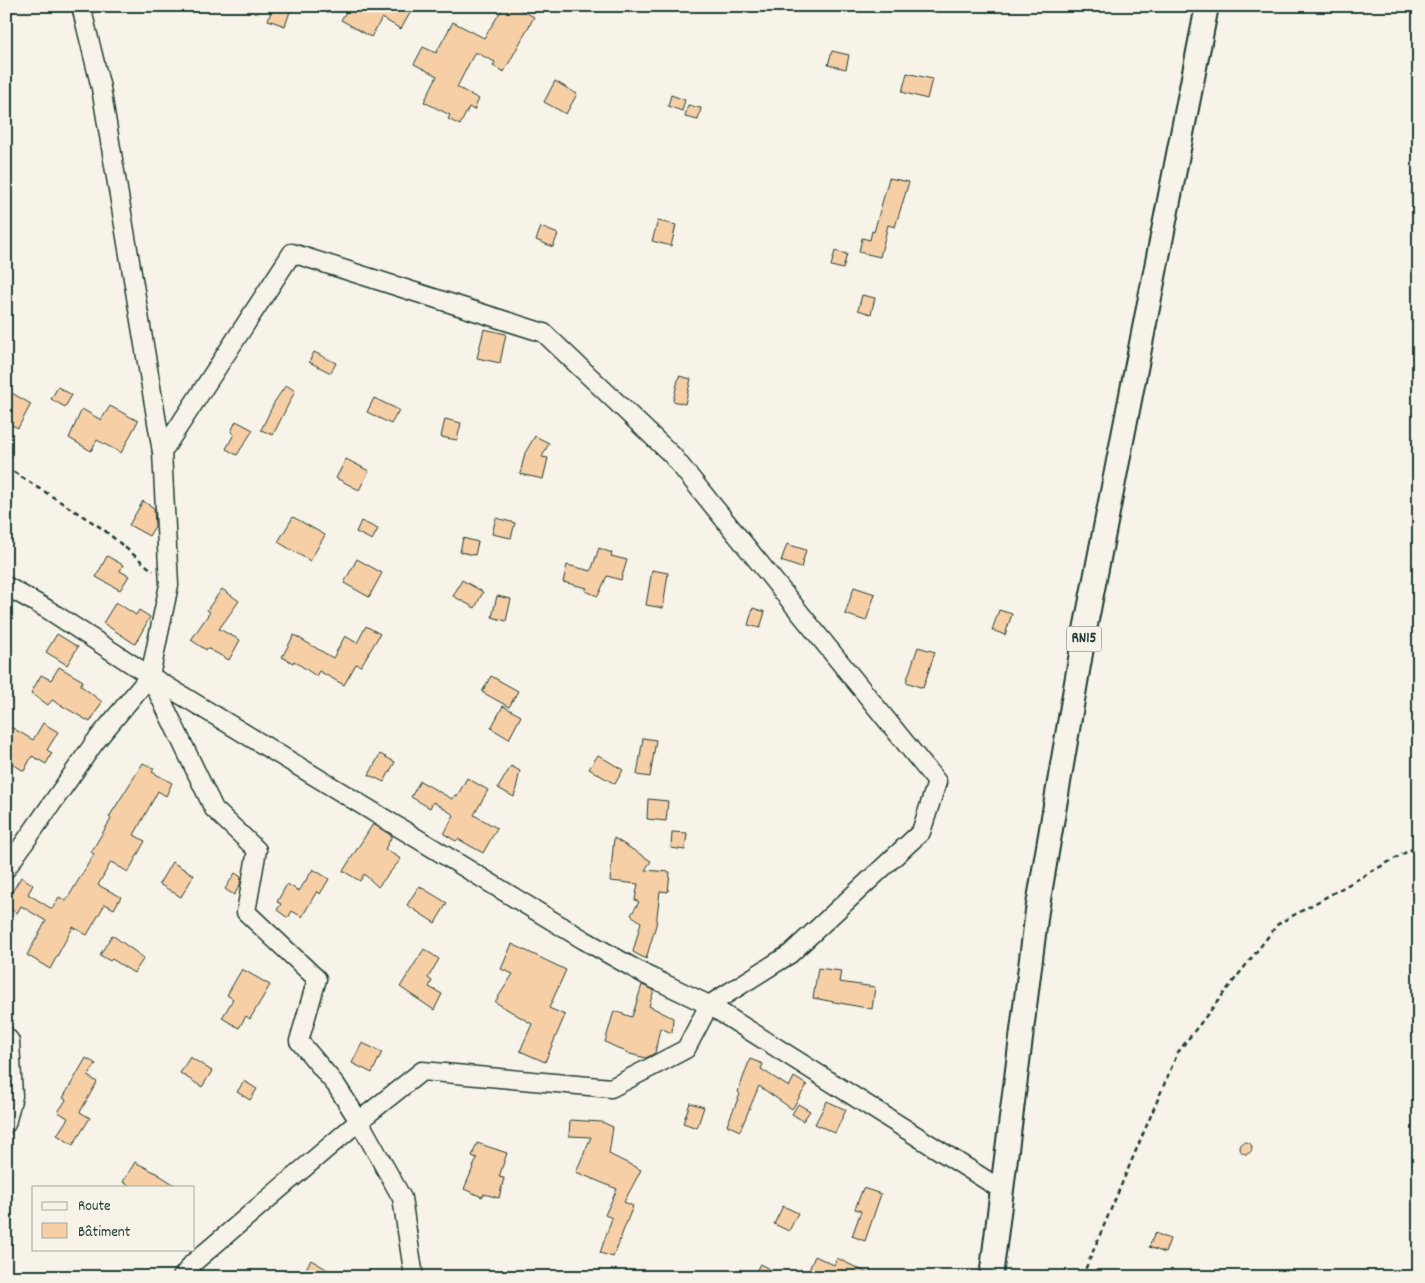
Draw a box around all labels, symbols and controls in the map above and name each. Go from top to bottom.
road number: RN15 [1066,626,1102,652]
legend [32,1186,195,1250]
text: Route [78,1196,111,1218]
text: Bâtiment [78,1222,131,1244]

